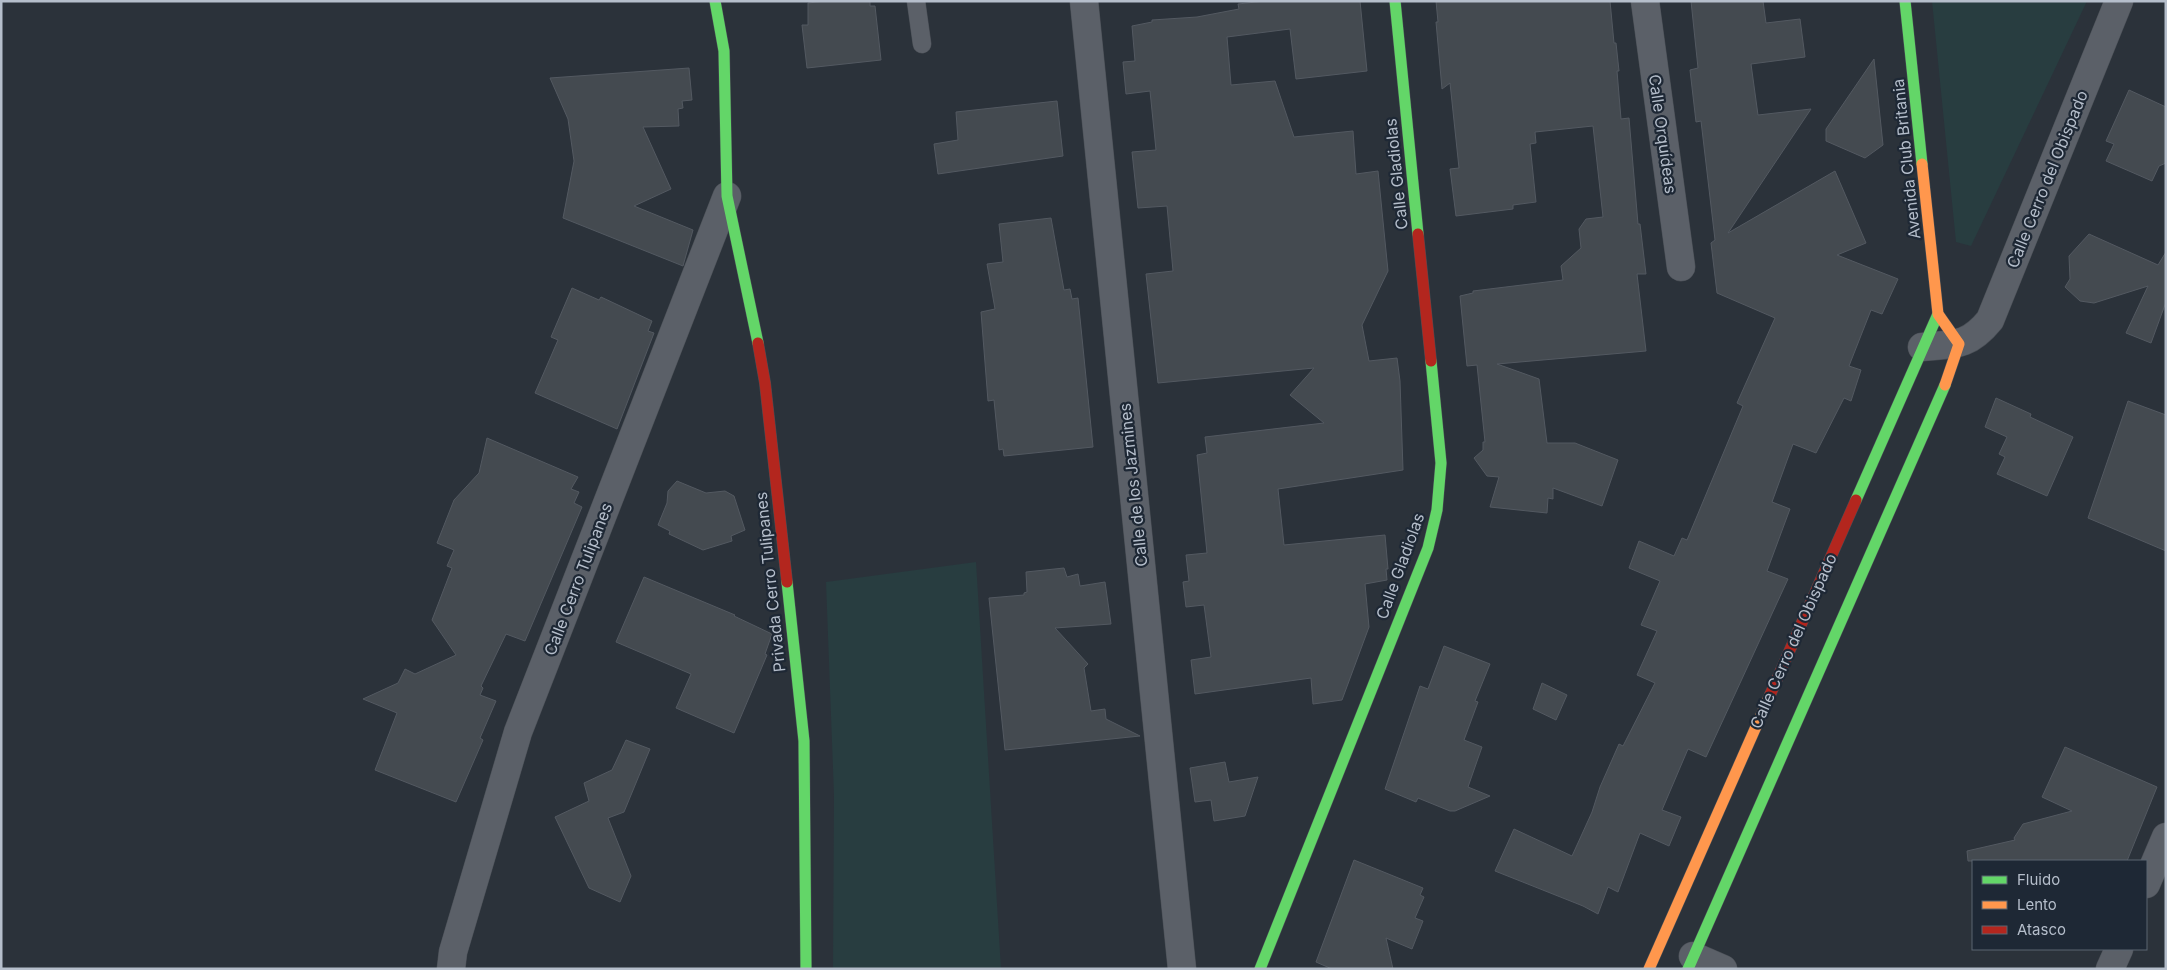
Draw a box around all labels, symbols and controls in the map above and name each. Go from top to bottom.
street label: Calle Orquídeas [1645,73,1681,195]
street label: Avenida Club Britania [1888,78,1924,240]
street label: Calle Cerro del Obispado [2002,87,2092,271]
street label: Calle Gladiolas [1380,117,1412,231]
street label: Calle de los Jazmines [1114,402,1152,568]
street label: Privada Cerro Tulipanes [751,491,789,673]
street label: Calle Cerro Tulipanes [540,500,616,658]
street label: Calle Gladiolas [1372,510,1428,622]
street label: Calle Cerro del Obispado [1745,550,1841,732]
legend [1972,860,2147,950]
text: Fluido [2017,870,2060,889]
text: Lento [2017,895,2057,914]
text: Atasco [2017,920,2066,939]

